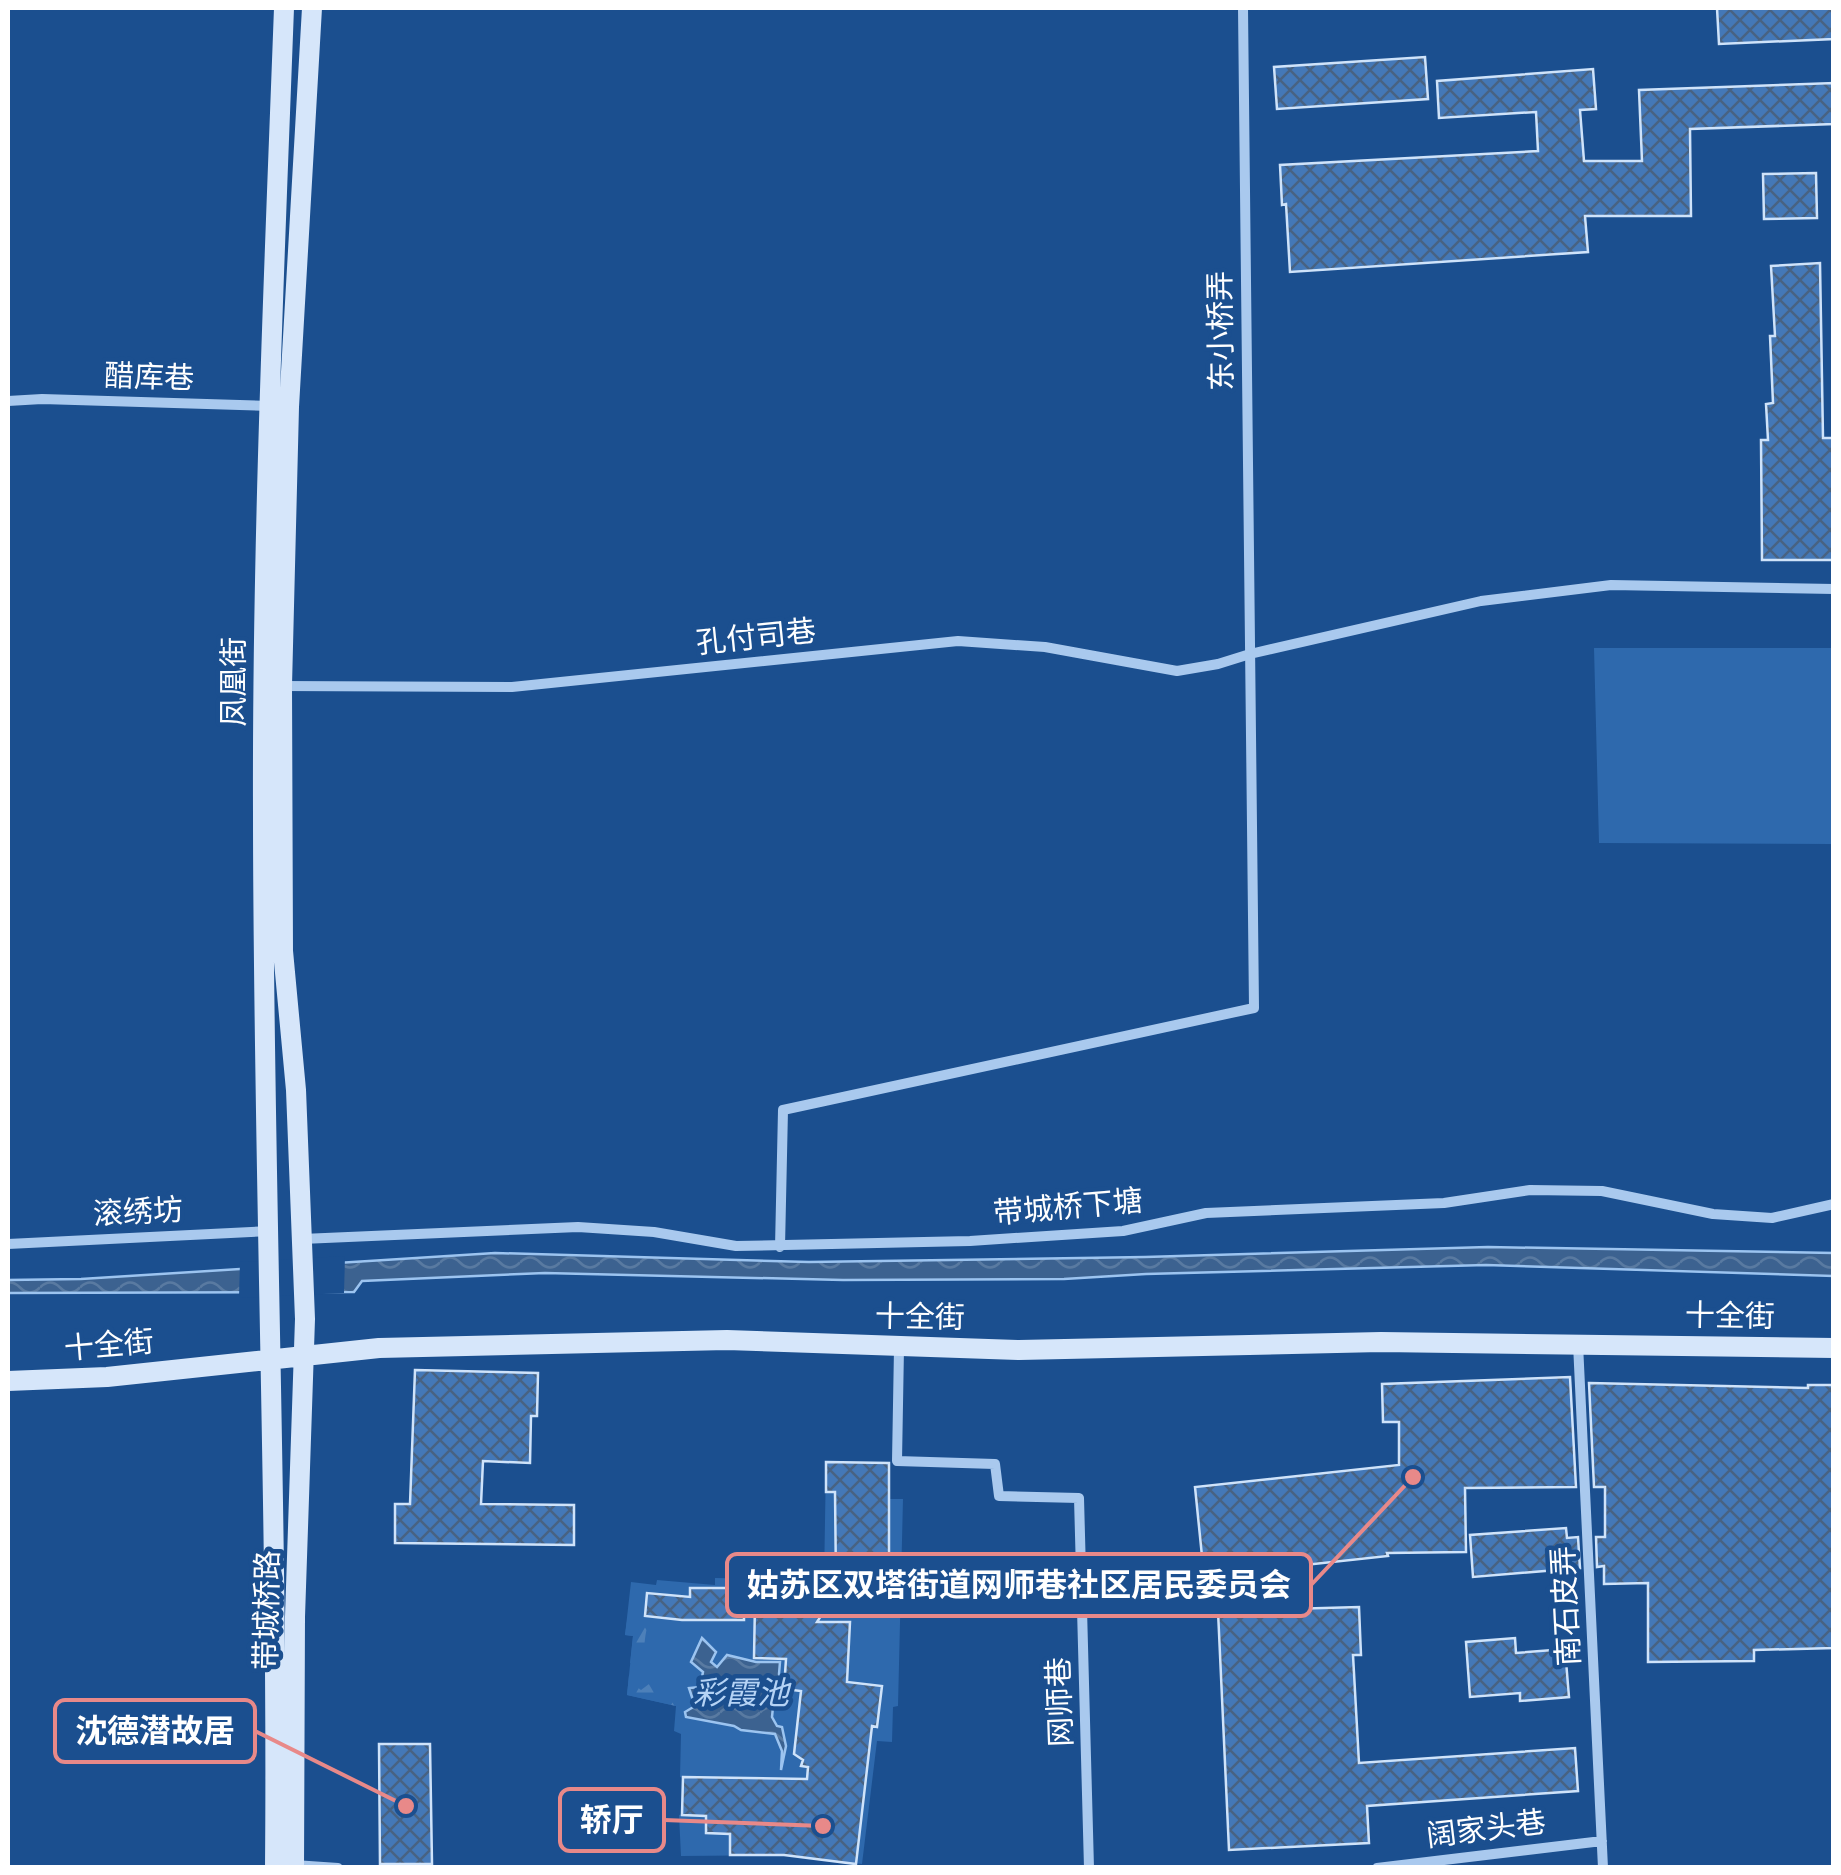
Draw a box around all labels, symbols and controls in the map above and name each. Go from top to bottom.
street label: 东小桥弄 [1201,271,1240,391]
street label: 醋库巷 [103,356,195,397]
street label: 孔付司巷 [694,612,818,661]
street label: 凤凰街 [215,637,252,727]
street label: 带城桥下塘 [992,1182,1144,1231]
street label: 滚绣坊 [92,1191,184,1232]
street label: 十全街 [1685,1296,1775,1335]
street label: 十全街 [875,1297,965,1336]
street label: 十全街 [63,1322,155,1367]
street label: 南石皮弄 [1544,1545,1587,1667]
street label: 带城桥路 [247,1550,286,1670]
callout: 姑苏区双塔街道网师巷社区居民委员会 [727,1554,1311,1616]
text: 姑苏区双塔街道网师巷社区居民委员会 [747,1565,1291,1604]
street label: 网师巷 [1039,1656,1080,1748]
water label: 彩霞池 [693,1673,792,1712]
callout: 沈德潜故居 [55,1700,255,1762]
text: 沈德潜故居 [75,1711,235,1750]
callout: 轿厅 [560,1789,664,1851]
text: 轿厅 [580,1800,644,1839]
street label: 阔家头巷 [1424,1803,1548,1854]

